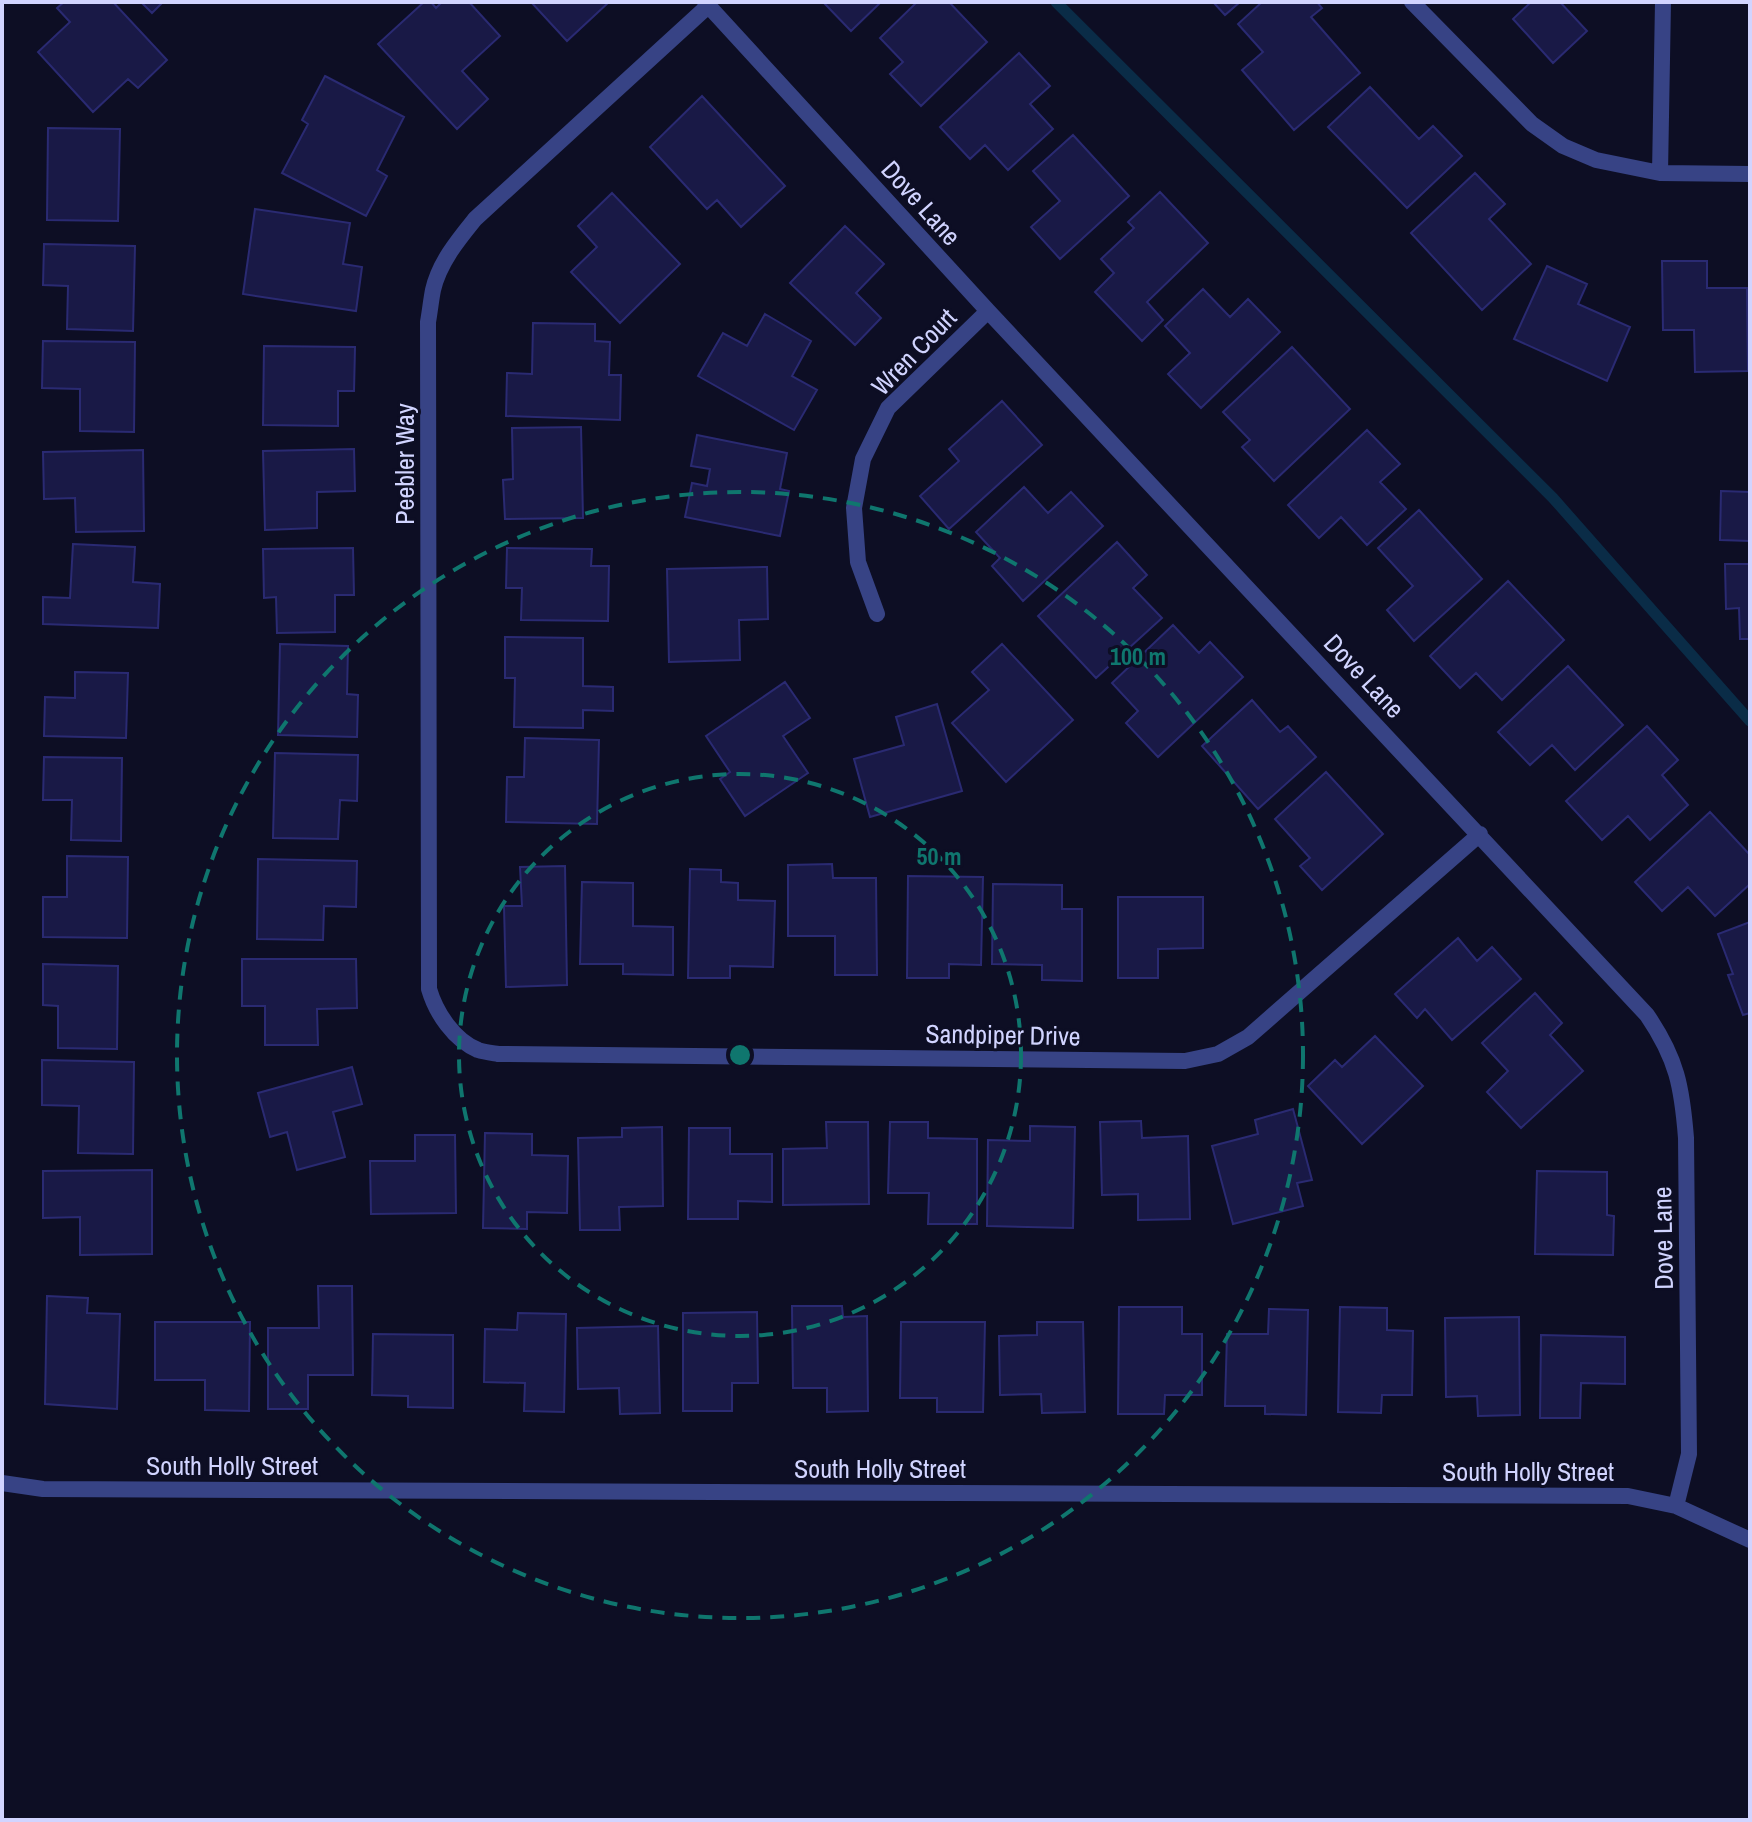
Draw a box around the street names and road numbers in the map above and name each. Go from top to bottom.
street label: Dove Lane [874,153,969,253]
street label: Wren Court [863,300,964,403]
street label: Peebler Way [387,403,422,525]
street label: Dove Lane [1316,626,1412,725]
street label: Sandpiper Drive [925,1016,1081,1053]
street label: Dove Lane [1644,1186,1681,1290]
street label: South Holly Street [146,1448,318,1483]
street label: South Holly Street [794,1451,966,1486]
street label: South Holly Street [1442,1454,1614,1489]

